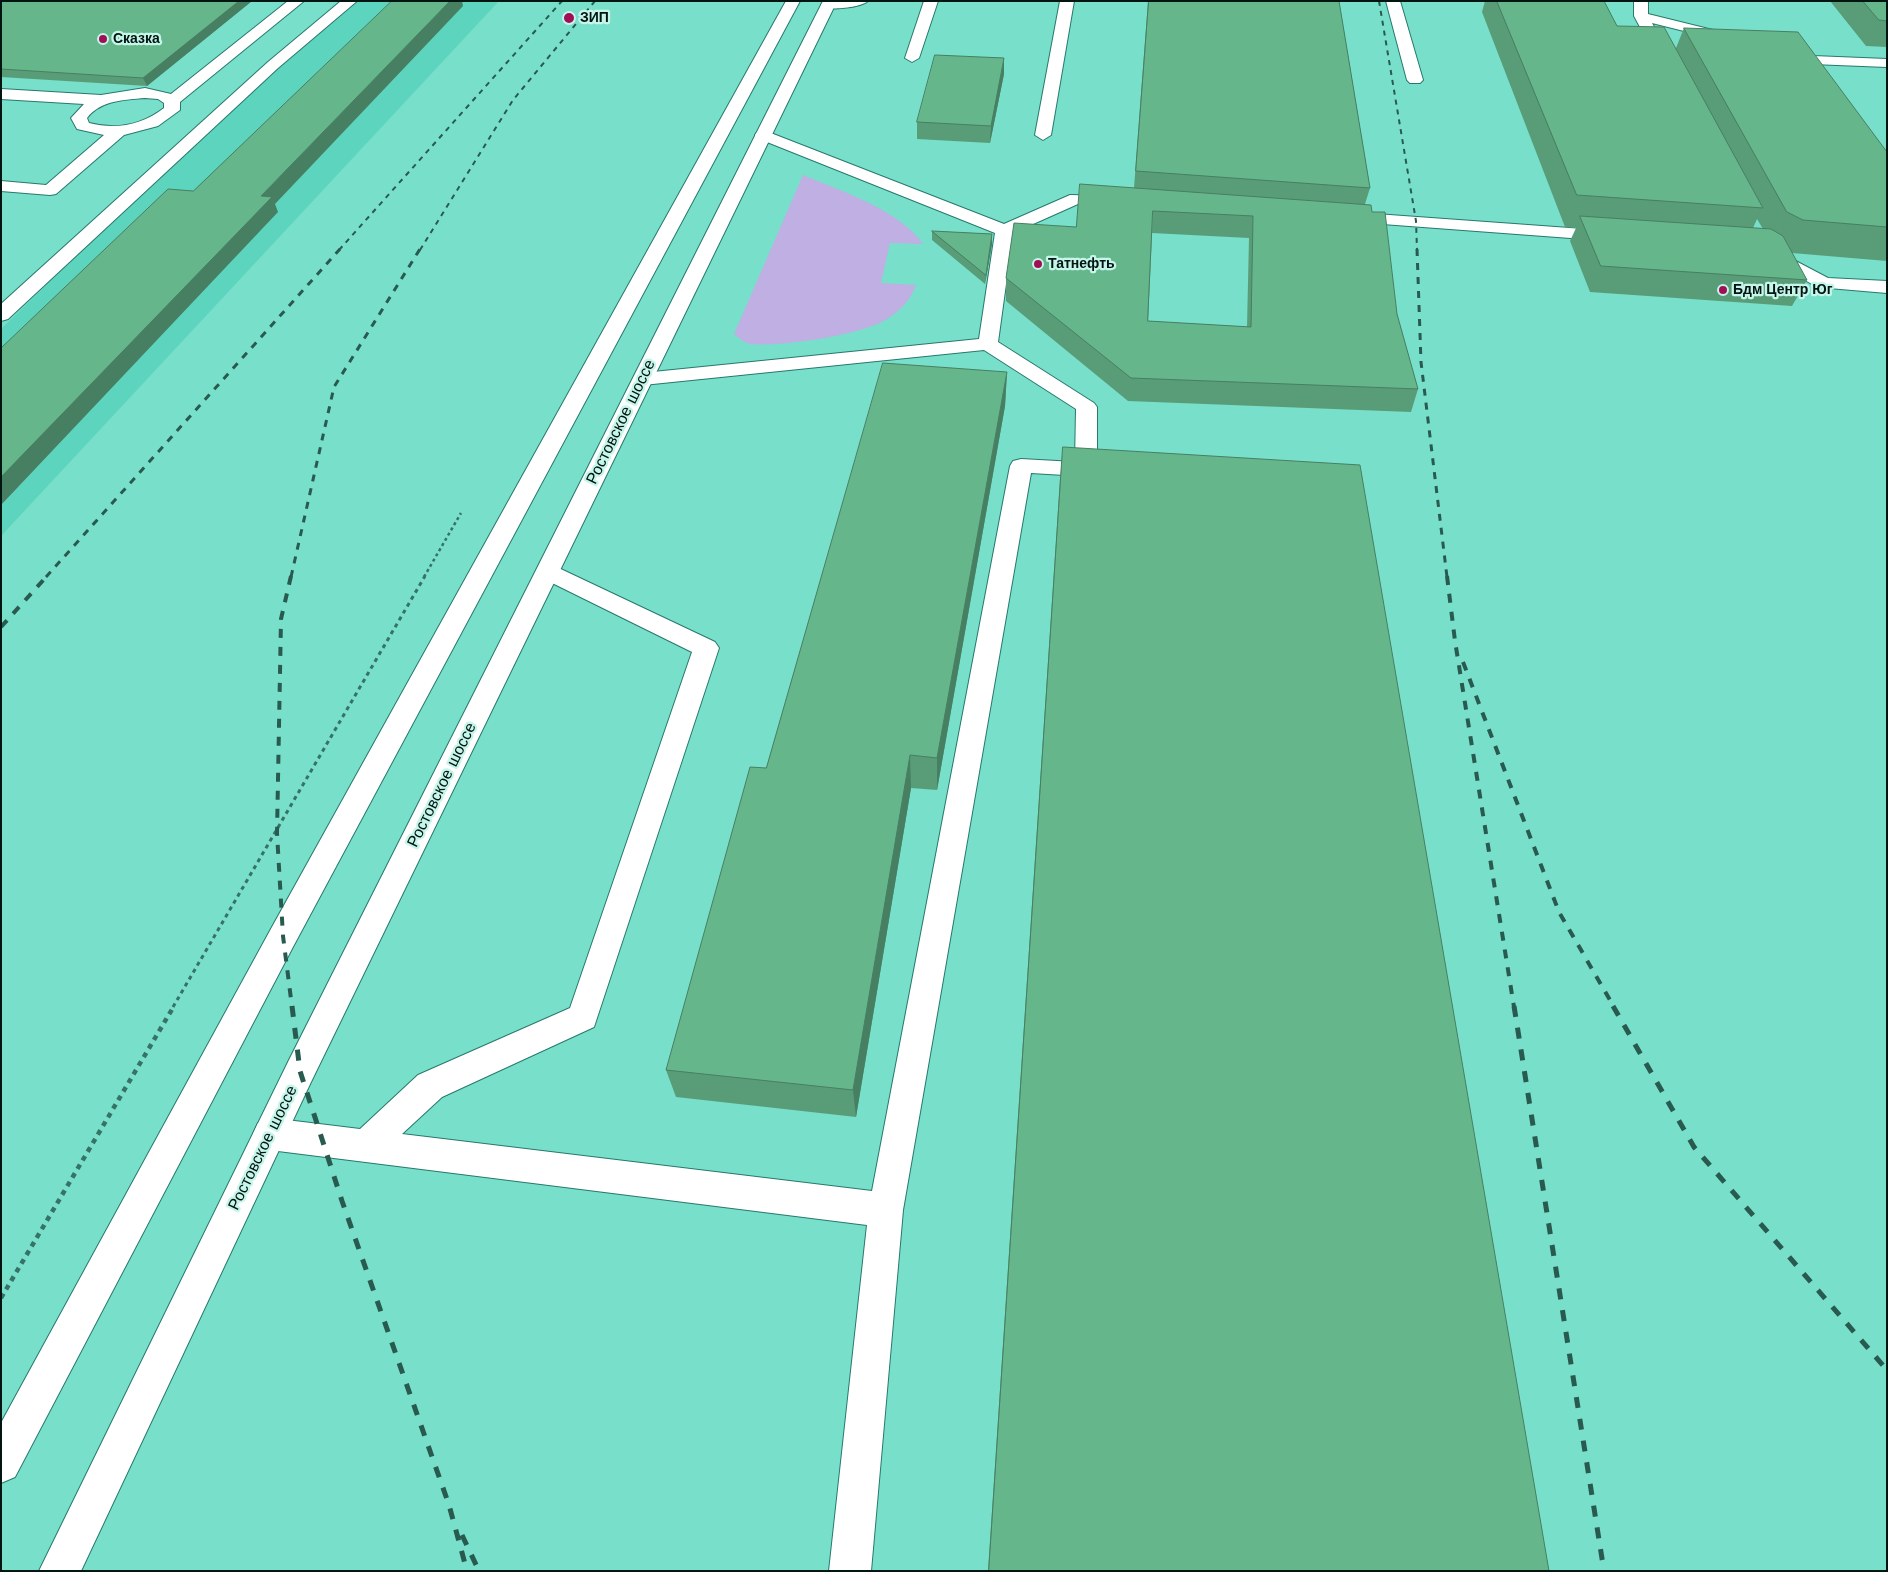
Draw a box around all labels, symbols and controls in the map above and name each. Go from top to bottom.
place label: ЗИП [580,10,609,26]
marker: ЗИП [562,11,576,25]
place label: Сказка [113,31,160,47]
marker: Сказка [97,33,109,45]
place label: Татнефть [1048,256,1115,272]
marker: Татнефть [1032,258,1044,270]
place label: Бдм Центр Юг [1733,282,1833,298]
marker: Бдм Центр Юг [1717,284,1729,296]
street label: Ростовское шоссе [582,357,660,487]
street label: Ростовское шоссе [403,720,481,850]
street label: Ростовское шоссе [224,1083,302,1213]

